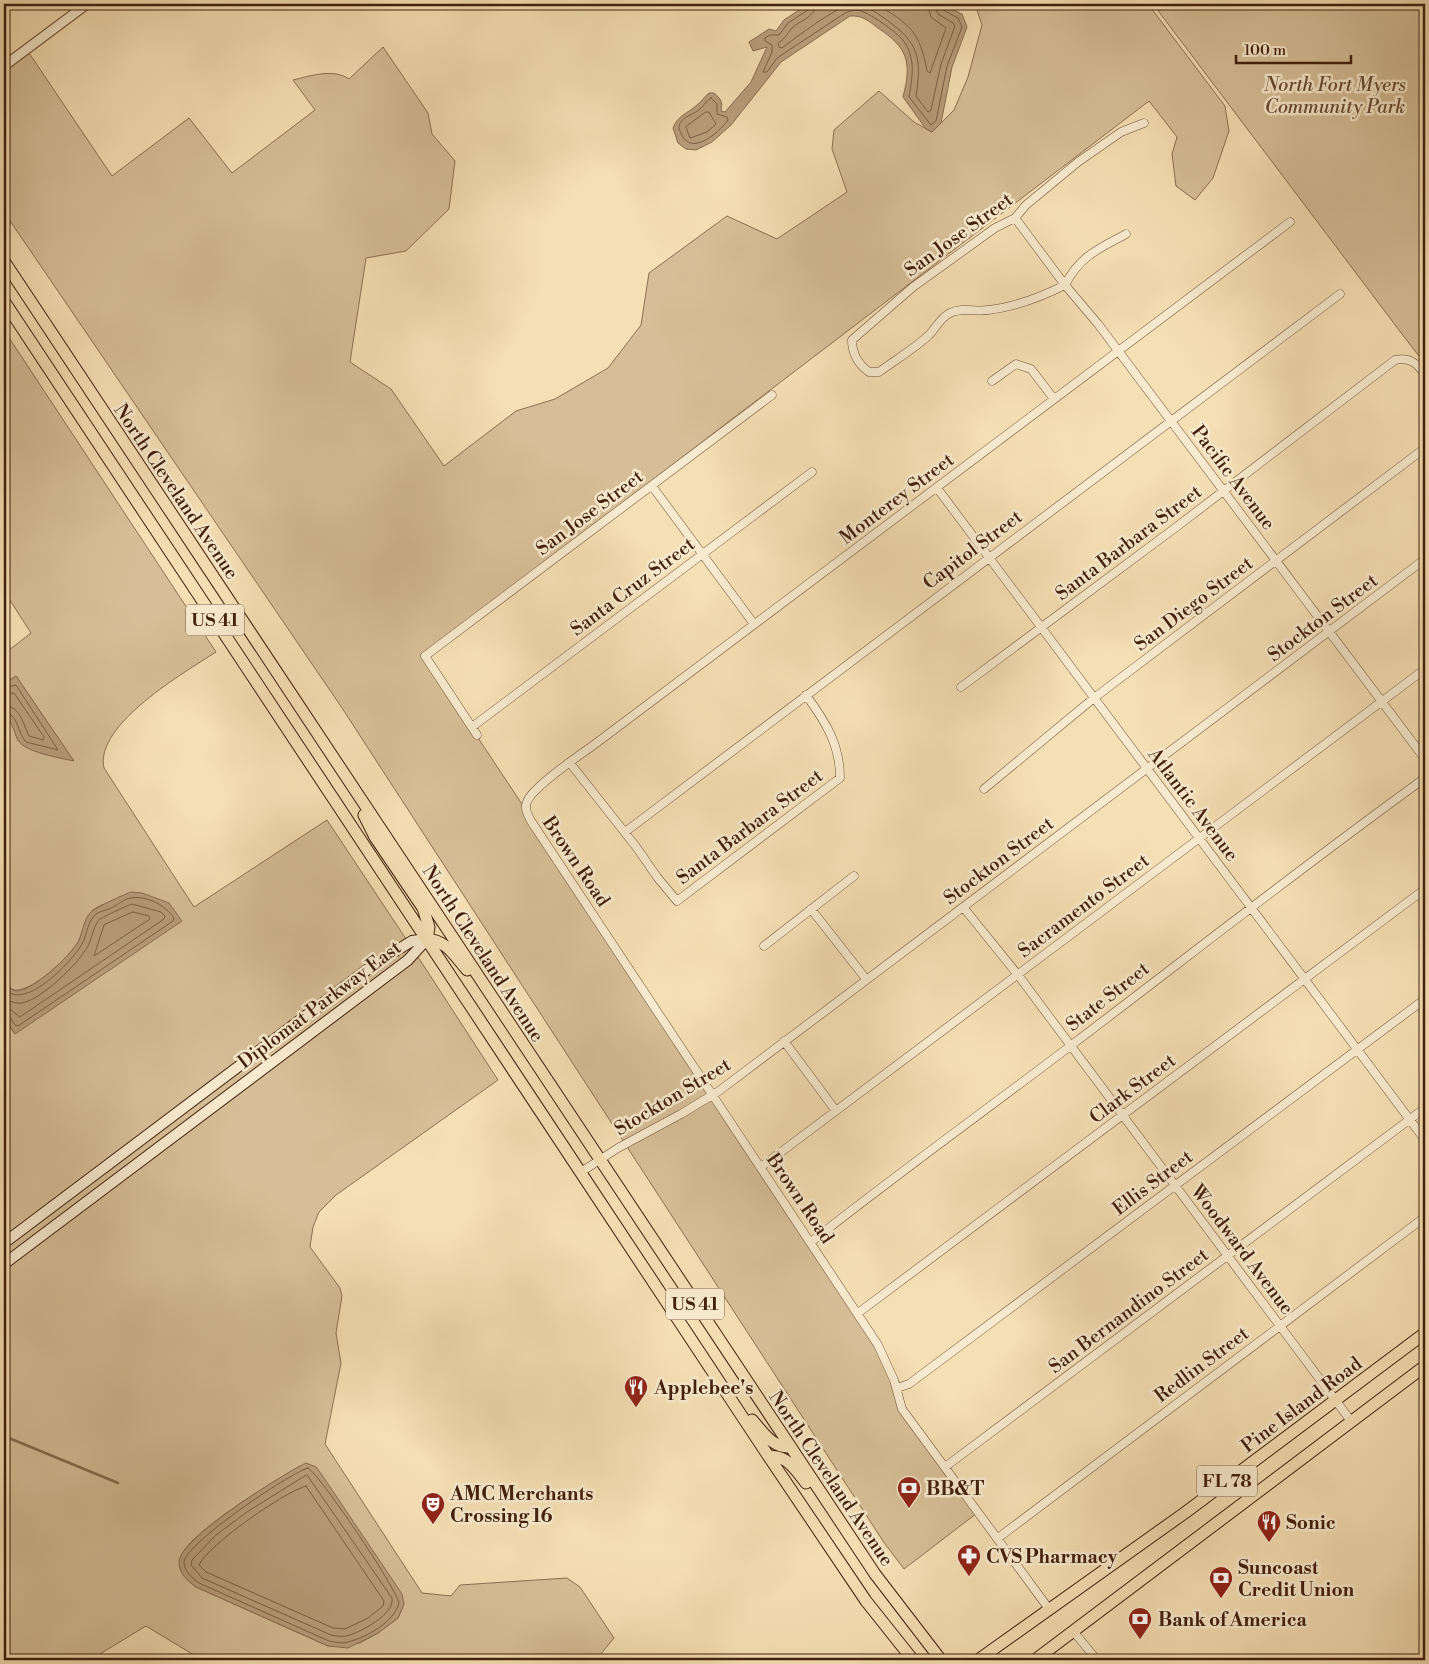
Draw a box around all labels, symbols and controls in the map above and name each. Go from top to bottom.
scale bar [1236,32,1352,64]
text: 100 m [1244,41,1286,60]
park label: North Fort Myers Community Park [1263,73,1406,119]
street label: San Jose Street [900,187,1018,282]
street label: North Cleveland Avenue [109,399,244,584]
street label: Pacific Avenue [1186,420,1280,535]
street label: Monterey Street [835,448,959,550]
street label: San Jose Street [531,465,648,561]
street label: Santa Barbara Street [1051,480,1207,606]
street label: Capitol Street [918,505,1027,595]
street label: Santa Cruz Street [566,532,700,641]
street label: San Diego Street [1130,551,1258,656]
street label: Stockton Street [1263,568,1383,667]
road number: US 41 [186,604,244,636]
street label: Atlantic Avenue [1142,742,1244,866]
street label: Santa Barbara Street [672,764,828,890]
street label: Brown Road [537,811,615,912]
street label: Stockton Street [939,811,1059,910]
street label: Sacramento Street [1013,848,1154,963]
street label: North Cleveland Avenue [417,860,549,1047]
street label: Diplomat Parkway East [233,935,406,1074]
street label: State Street [1061,957,1154,1037]
street label: Clark Street [1085,1048,1181,1129]
street label: Stockton Street [610,1053,735,1141]
street label: Ellis Street [1108,1145,1198,1221]
street label: Brown Road [761,1148,839,1249]
street label: Woodward Avenue [1185,1179,1299,1319]
street label: San Bernandino Street [1044,1243,1214,1379]
road number: US 41 [666,1288,724,1320]
street label: Redlin Street [1150,1321,1254,1408]
street label: Pine Island Road [1236,1351,1367,1458]
restaurant icon: Applebee's [623,1374,649,1408]
place label: Applebee's [653,1376,753,1400]
street label: North Cleveland Avenue [764,1386,899,1571]
road number: FL 78 [1197,1465,1257,1496]
bank icon: BB&T [896,1475,922,1509]
place label: BB&T [926,1477,984,1501]
place label: AMC Merchants Crossing 16 [449,1482,593,1528]
theatre icon: AMC Merchants Crossing 16 [420,1491,446,1525]
restaurant icon: Sonic [1256,1509,1282,1543]
place label: Sonic [1286,1511,1336,1535]
pharmacy icon: CVS Pharmacy [956,1543,982,1577]
place label: CVS Pharmacy [986,1545,1118,1569]
place label: Suncoast Credit Union [1238,1556,1355,1602]
bank icon: Suncoast Credit Union [1208,1565,1234,1599]
bank icon: Bank of America [1127,1606,1153,1640]
place label: Bank of America [1158,1608,1308,1632]

